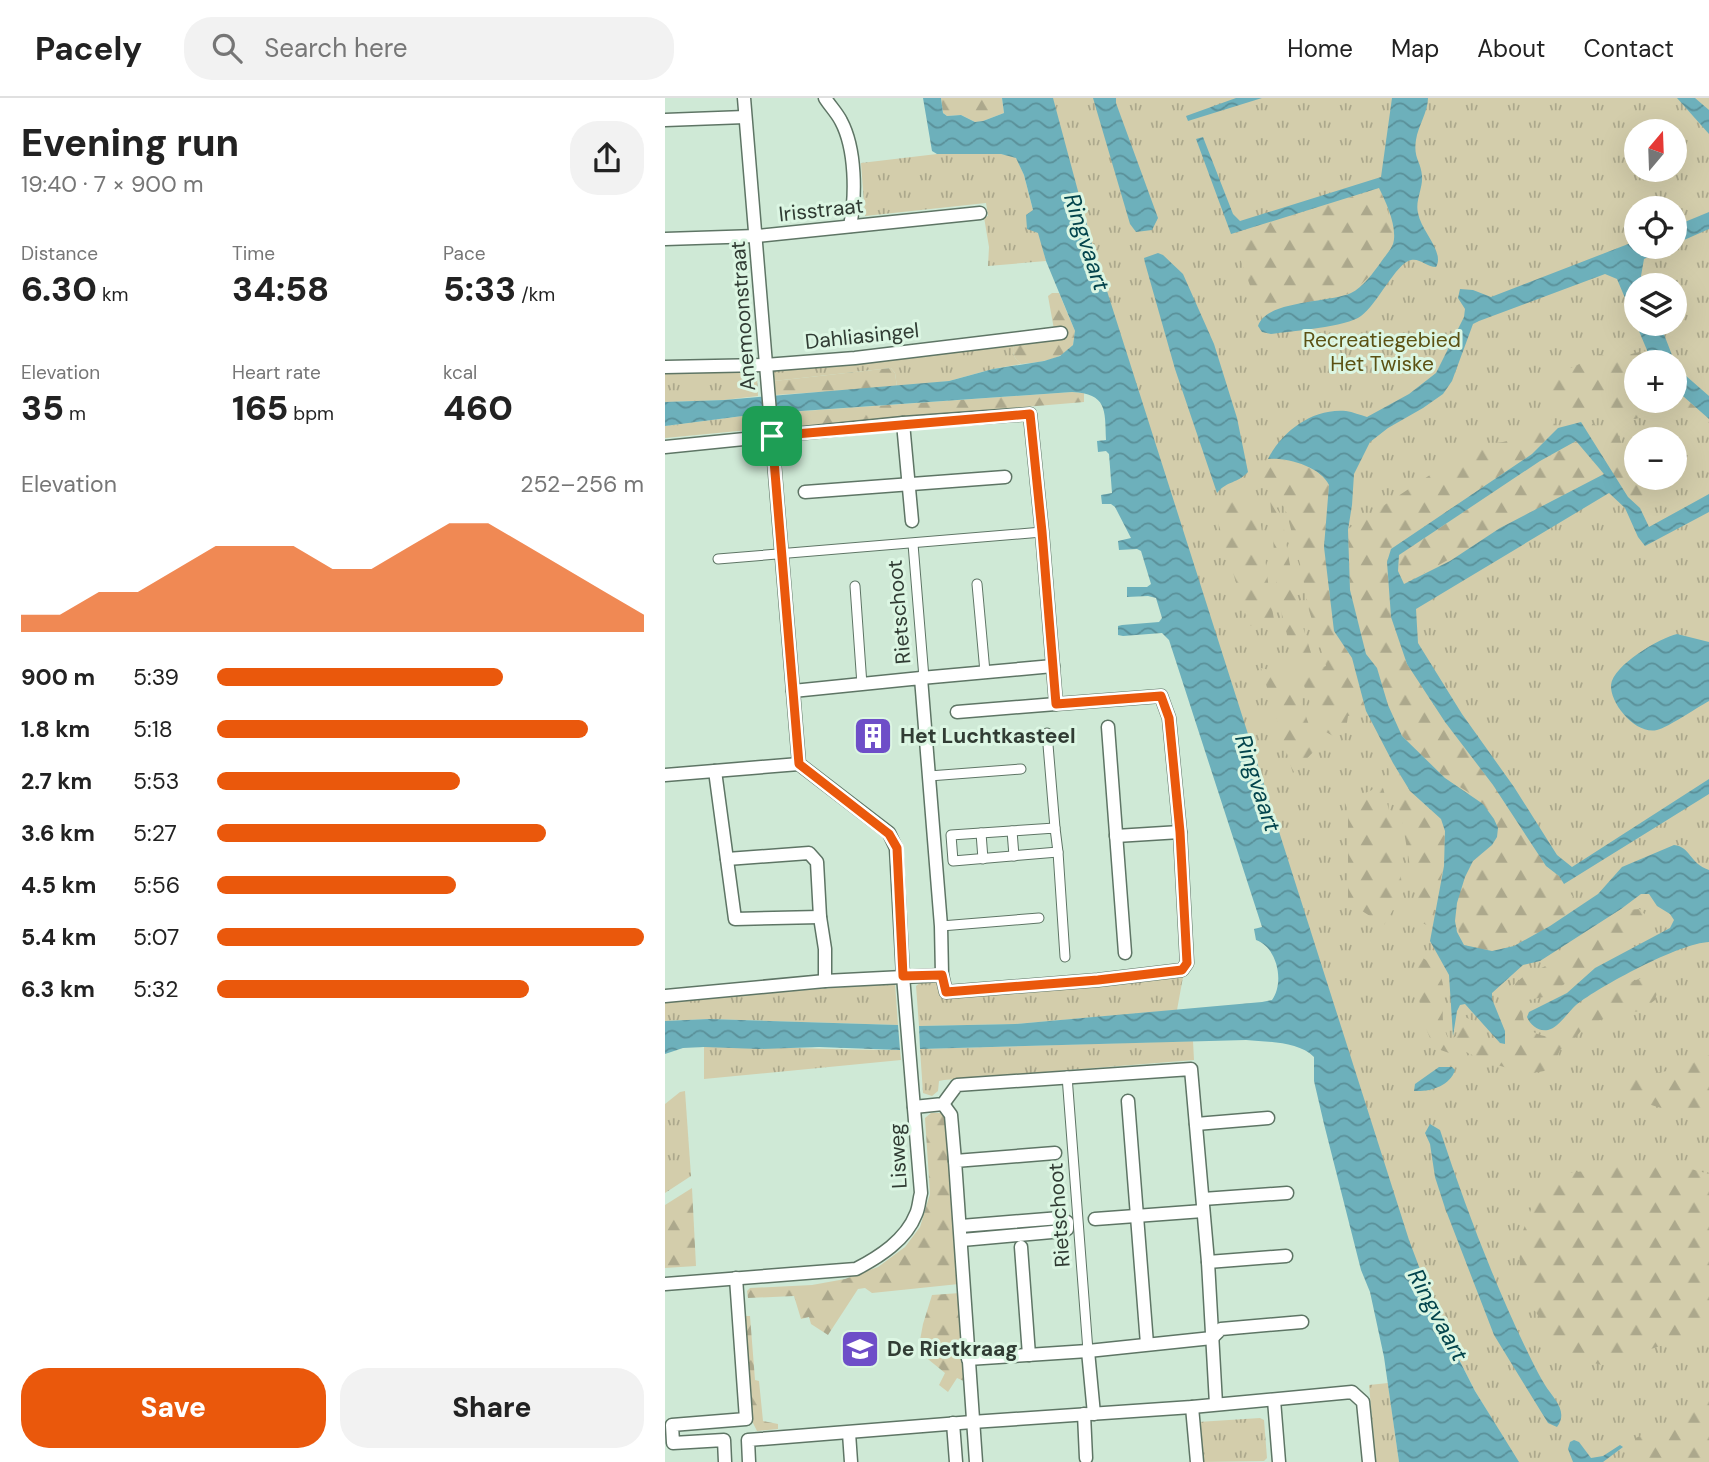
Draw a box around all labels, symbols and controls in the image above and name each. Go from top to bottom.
search box [184,17,674,80]
text: Pacely [35,27,142,70]
icon: search [208,29,246,67]
text: Search here [264,31,408,65]
text: Home [1287,33,1353,64]
text: Map [1391,33,1439,64]
text: About [1477,33,1546,64]
text: Contact [1584,33,1674,64]
text: Evening run [21,118,239,168]
north arrow [1624,119,1687,182]
map controls [1624,119,1687,490]
button: share [570,121,644,195]
text: 19:40 · 7 × 900 m [21,169,203,199]
water label: Ringvaart [1057,190,1117,295]
street label: Irisstraat [777,192,865,228]
button: locate [1624,196,1687,259]
street label: Anemoonstraat [724,240,762,392]
text: Distance [21,241,98,266]
text: Time [232,241,275,266]
text: Pace [443,241,486,266]
text: 6.30 [21,266,97,312]
text: 34:58 [232,266,329,312]
text: 5:33 [443,266,516,312]
button: layers [1624,273,1687,336]
text: km [97,282,129,307]
text: /km [516,282,555,307]
street label: Dahliasingel [804,316,920,356]
park label: Recreatiegebied Het Twiske [1303,326,1461,378]
button: + [1624,350,1687,413]
text: Elevation [21,360,100,385]
text: Heart rate [232,360,321,385]
text: kcal [443,360,477,385]
text: 35 [21,385,64,431]
text: 165 [232,385,288,431]
text: 460 [443,385,513,431]
text: m [64,401,86,426]
text: bpm [288,401,334,426]
pin [742,406,802,466]
icon: arrive [753,417,791,455]
button: − [1624,427,1687,490]
text: Elevation [21,469,117,499]
text: 252–256 m [520,469,644,499]
street label: Rietschoot [880,559,918,665]
text: 900 m [21,662,95,692]
text: 5:39 [133,662,179,692]
text: 1.8 km [21,714,90,744]
text: 5:18 [133,714,173,744]
building icon: Het Luchtkasteel [852,715,894,757]
place label: Het Luchtkasteel [900,722,1076,750]
water label: Ringvaart [1228,731,1288,836]
text: 2.7 km [21,766,92,796]
text: 5:53 [133,766,179,796]
text: 3.6 km [21,818,95,848]
text: 5:27 [133,818,177,848]
text: 4.5 km [21,870,96,900]
text: 5:56 [133,870,180,900]
text: 5.4 km [21,922,96,952]
text: 5:07 [133,922,179,952]
text: 6.3 km [21,974,95,1004]
text: 5:32 [133,974,179,1004]
street label: Lisweg [882,1122,914,1189]
street label: Rietschoot [1041,1162,1077,1268]
water label: Ringvaart [1401,1264,1475,1367]
school or university icon: De Rietkraag [839,1328,881,1370]
place label: De Rietkraag [887,1335,1018,1363]
button: Save [21,1368,326,1448]
button: Share [340,1368,644,1448]

